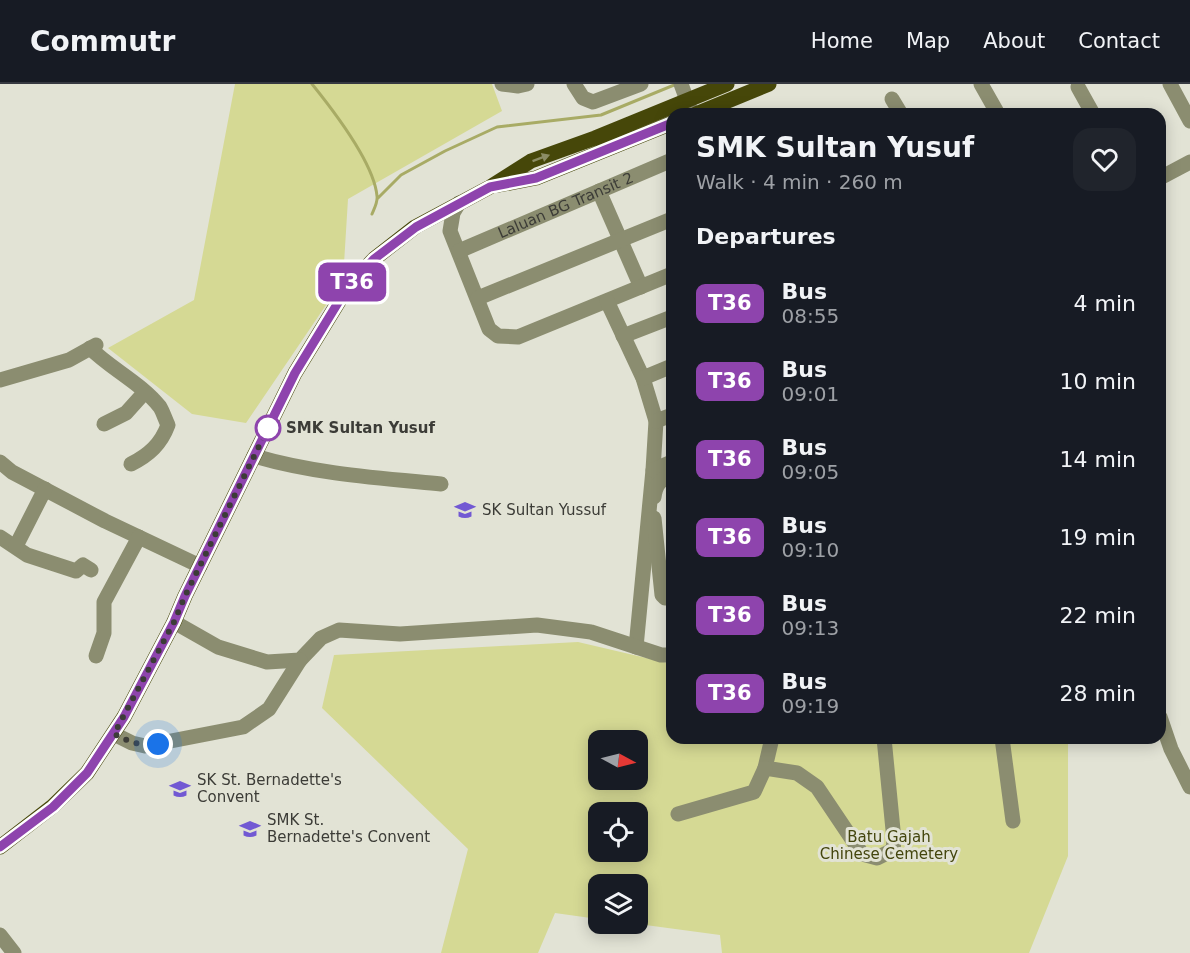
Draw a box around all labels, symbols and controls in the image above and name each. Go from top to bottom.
text: Commutr [30,25,175,58]
text: Home [811,29,873,53]
text: Map [906,29,950,53]
text: About [983,29,1045,53]
text: Contact [1078,29,1160,53]
button: heart [1073,128,1136,191]
text: SMK Sultan Yusuf [696,131,974,164]
one-way arrow [532,152,550,162]
street label: Laluan BG Transit 2 [495,169,636,242]
text: Walk · 4 min · 260 m [696,170,903,194]
text: Departures [696,224,836,249]
line badge: T36 [318,262,386,302]
text: T36 [330,270,374,294]
text: Bus [782,279,827,304]
text: T36 [708,291,752,315]
text: 4 min [1074,291,1136,316]
text: 08:55 [782,304,839,328]
text: Bus [782,357,827,382]
text: T36 [708,369,752,393]
text: 10 min [1060,369,1136,394]
text: 09:01 [782,382,839,406]
marker: SMK Sultan Yusuf [255,415,281,441]
place label: SMK Sultan Yusuf [286,419,435,437]
text: Bus [782,435,827,460]
text: T36 [708,447,752,471]
text: 14 min [1060,447,1136,472]
text: 09:05 [782,460,839,484]
school or university icon: SK Sultan Yussuf [453,498,477,522]
place label: SK Sultan Yussuf [482,501,607,519]
text: Bus [782,513,827,538]
text: T36 [708,525,752,549]
text: 19 min [1060,525,1136,550]
text: 09:10 [782,538,839,562]
text: Bus [782,591,827,616]
text: T36 [708,603,752,627]
text: 22 min [1060,603,1136,628]
text: 09:13 [782,616,839,640]
text: Bus [782,669,827,694]
text: T36 [708,681,752,705]
text: 28 min [1060,681,1136,706]
text: 09:19 [782,694,839,718]
your location [143,729,173,759]
north arrow [588,730,648,790]
map controls [588,730,648,934]
place label: SK St. Bernadette's Convent [197,771,342,806]
school or university icon: SK St. Bernadette's Convent [168,777,192,801]
button: locate [588,802,648,862]
place label: SMK St. Bernadette's Convent [267,811,430,846]
school or university icon: SMK St. Bernadette's Convent [238,817,262,841]
park label: Batu Gajah Chinese Cemetery [820,828,958,863]
button: layers [588,874,648,934]

